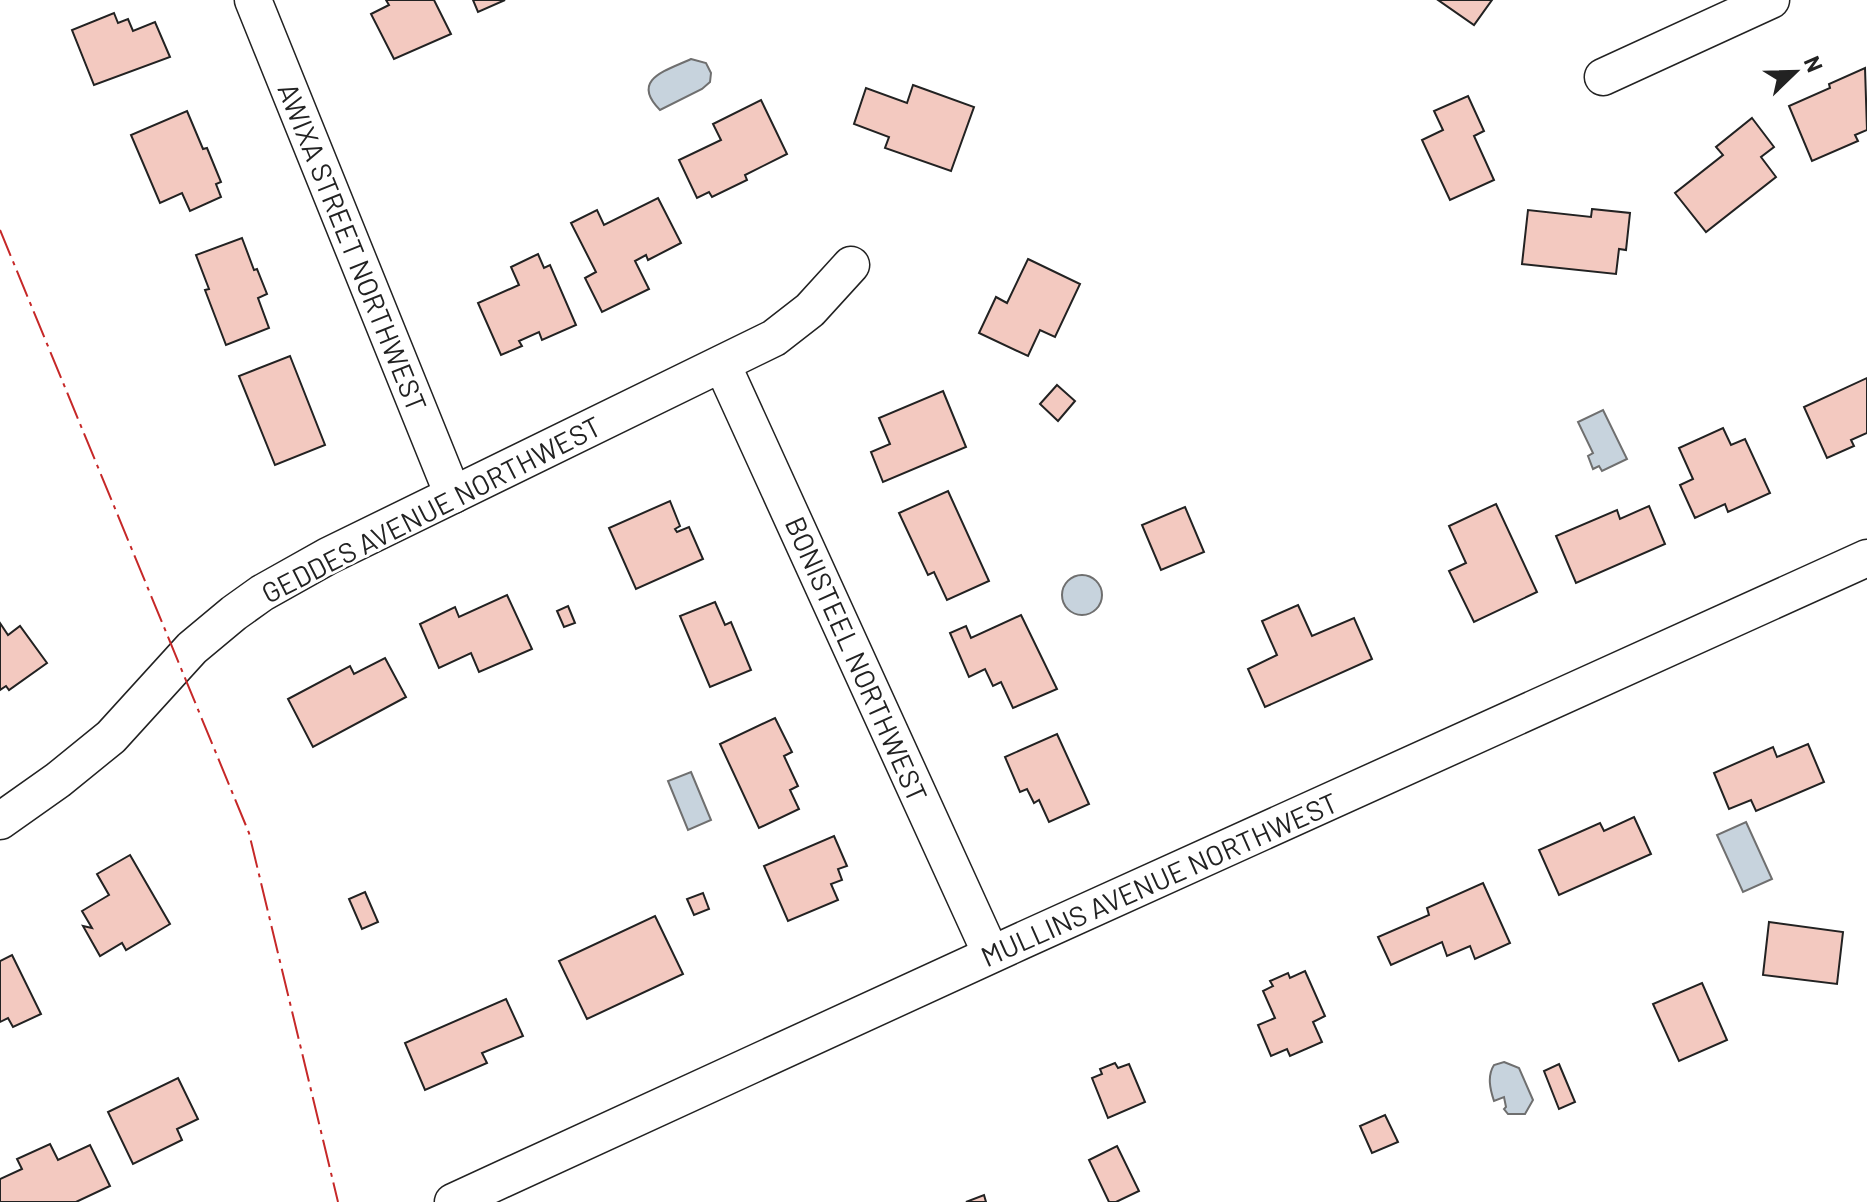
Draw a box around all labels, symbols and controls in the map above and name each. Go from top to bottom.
north arrow [1755,32,1835,112]
text: N [1800,52,1829,76]
street label: AWIXA STREET NORTHWEST [271,78,435,416]
street label: GEDDES AVENUE NORTHWEST [256,408,606,610]
street label: BONISTEEL NORTHWEST [779,511,935,807]
street label: MULLINS AVENUE NORTHWEST [975,785,1343,973]

